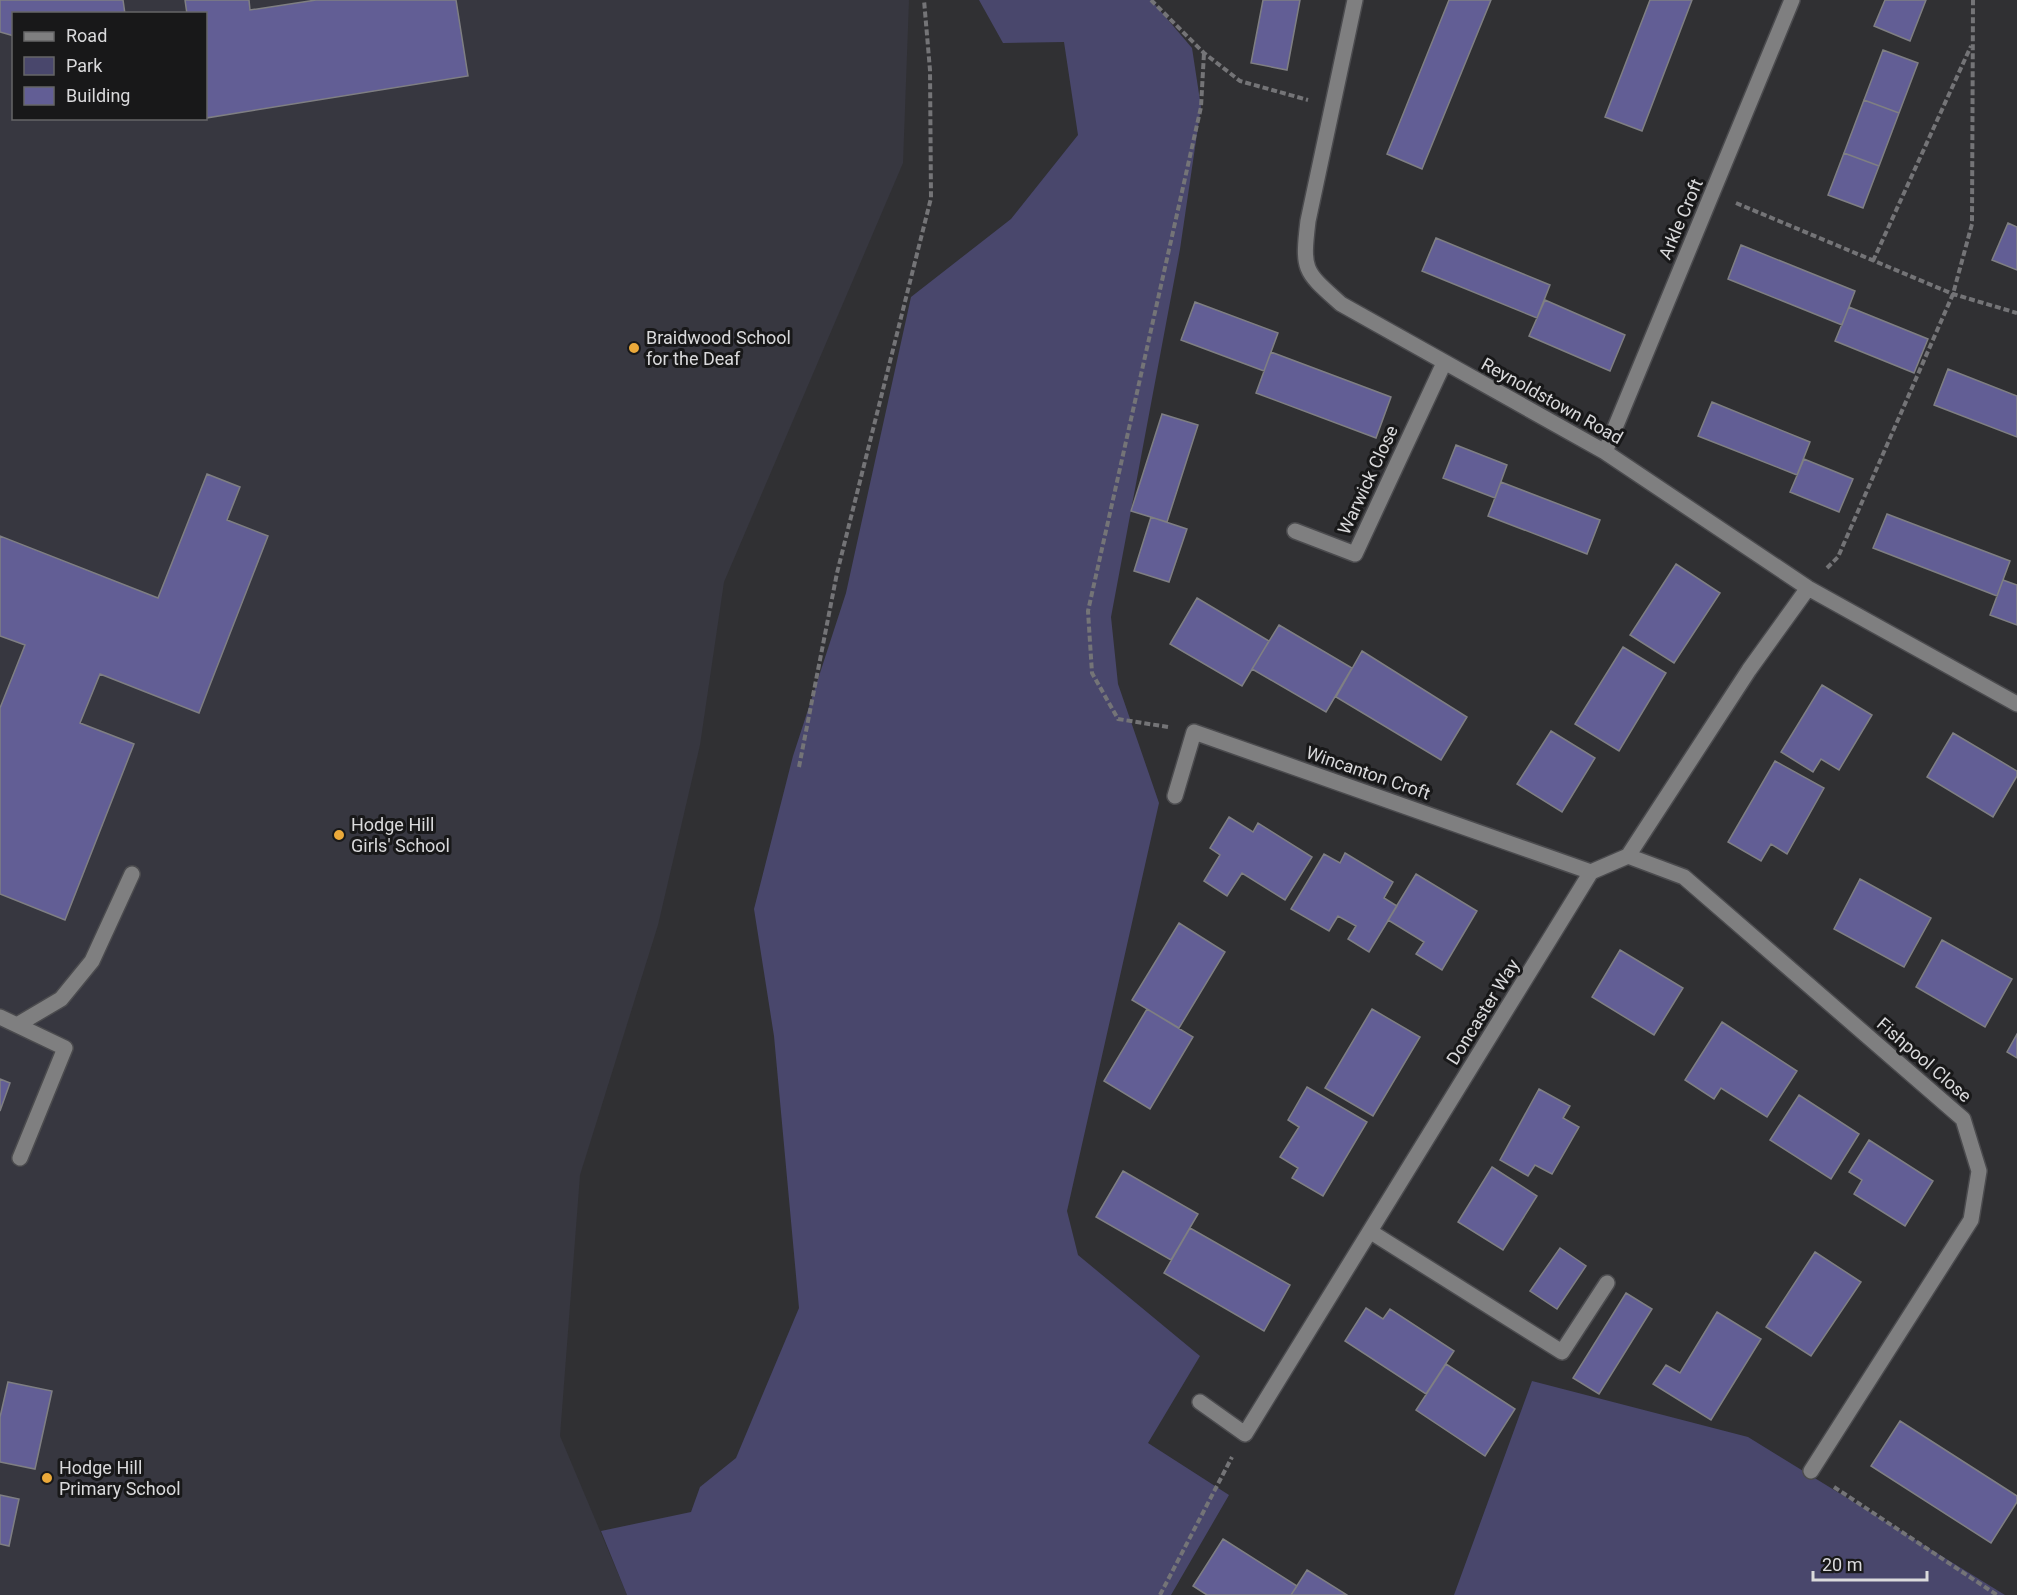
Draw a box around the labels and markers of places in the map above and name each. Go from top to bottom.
place label: Braidwood School for the Deaf [646,327,791,369]
marker: Braidwood School for the Deaf [627,341,641,355]
place label: Hodge Hill Girls' School [351,814,450,856]
marker: Hodge Hill Girls' School [332,828,346,842]
place label: Hodge Hill Primary School [59,1457,181,1499]
marker: Hodge Hill Primary School [40,1471,54,1485]

